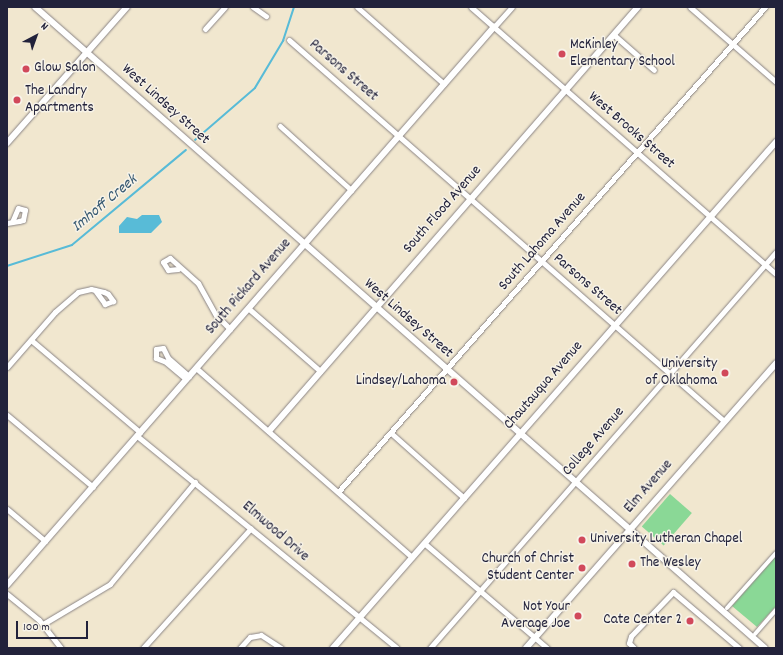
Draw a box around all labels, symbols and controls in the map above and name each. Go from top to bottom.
north arrow [16,16,56,56]
text: N [37,19,51,35]
street label: Parsons Street [305,36,381,106]
place label: McKinley Elementary School [570,36,675,71]
marker: McKinley Elementary School [557,49,567,59]
place label: Glow Salon [34,60,96,78]
street label: West Lindsey Street [117,61,213,149]
marker: Glow Salon [21,64,31,74]
place label: The Landry Apartments [25,82,94,117]
street label: West Brooks Street [584,88,678,174]
marker: The Landry Apartments [12,95,22,105]
street label: South Flood Avenue [400,162,486,258]
water label: Imhoff Creek [68,171,142,237]
street label: South Lahoma Avenue [495,189,591,295]
street label: South Pickard Avenue [202,235,296,339]
street label: Parsons Street [549,250,625,320]
street label: West Lindsey Street [360,275,456,363]
street label: Chautauqua Avenue [501,338,587,434]
place label: University of Oklahoma [645,355,717,390]
marker: University of Oklahoma [720,368,730,378]
place label: Lindsey/Lahoma [356,373,446,391]
marker: Lindsey/Lahoma [449,377,459,387]
street label: College Avenue [559,404,629,480]
street label: Elm Avenue [621,457,677,517]
street label: Elmwood Drive [238,498,312,566]
place label: University Lutheran Chapel [590,531,742,549]
marker: University Lutheran Chapel [577,535,587,545]
place label: Church of Christ Student Center [482,550,574,585]
place label: The Wesley [640,555,701,573]
marker: The Wesley [627,559,637,569]
marker: Church of Christ Student Center [577,563,587,573]
place label: Not Your Average Joe [501,598,570,633]
marker: Not Your Average Joe [573,611,583,621]
place label: Cate Center 2 [603,612,682,630]
scale bar [18,613,90,639]
marker: Cate Center 2 [685,616,695,626]
text: 100 m [23,619,50,636]

